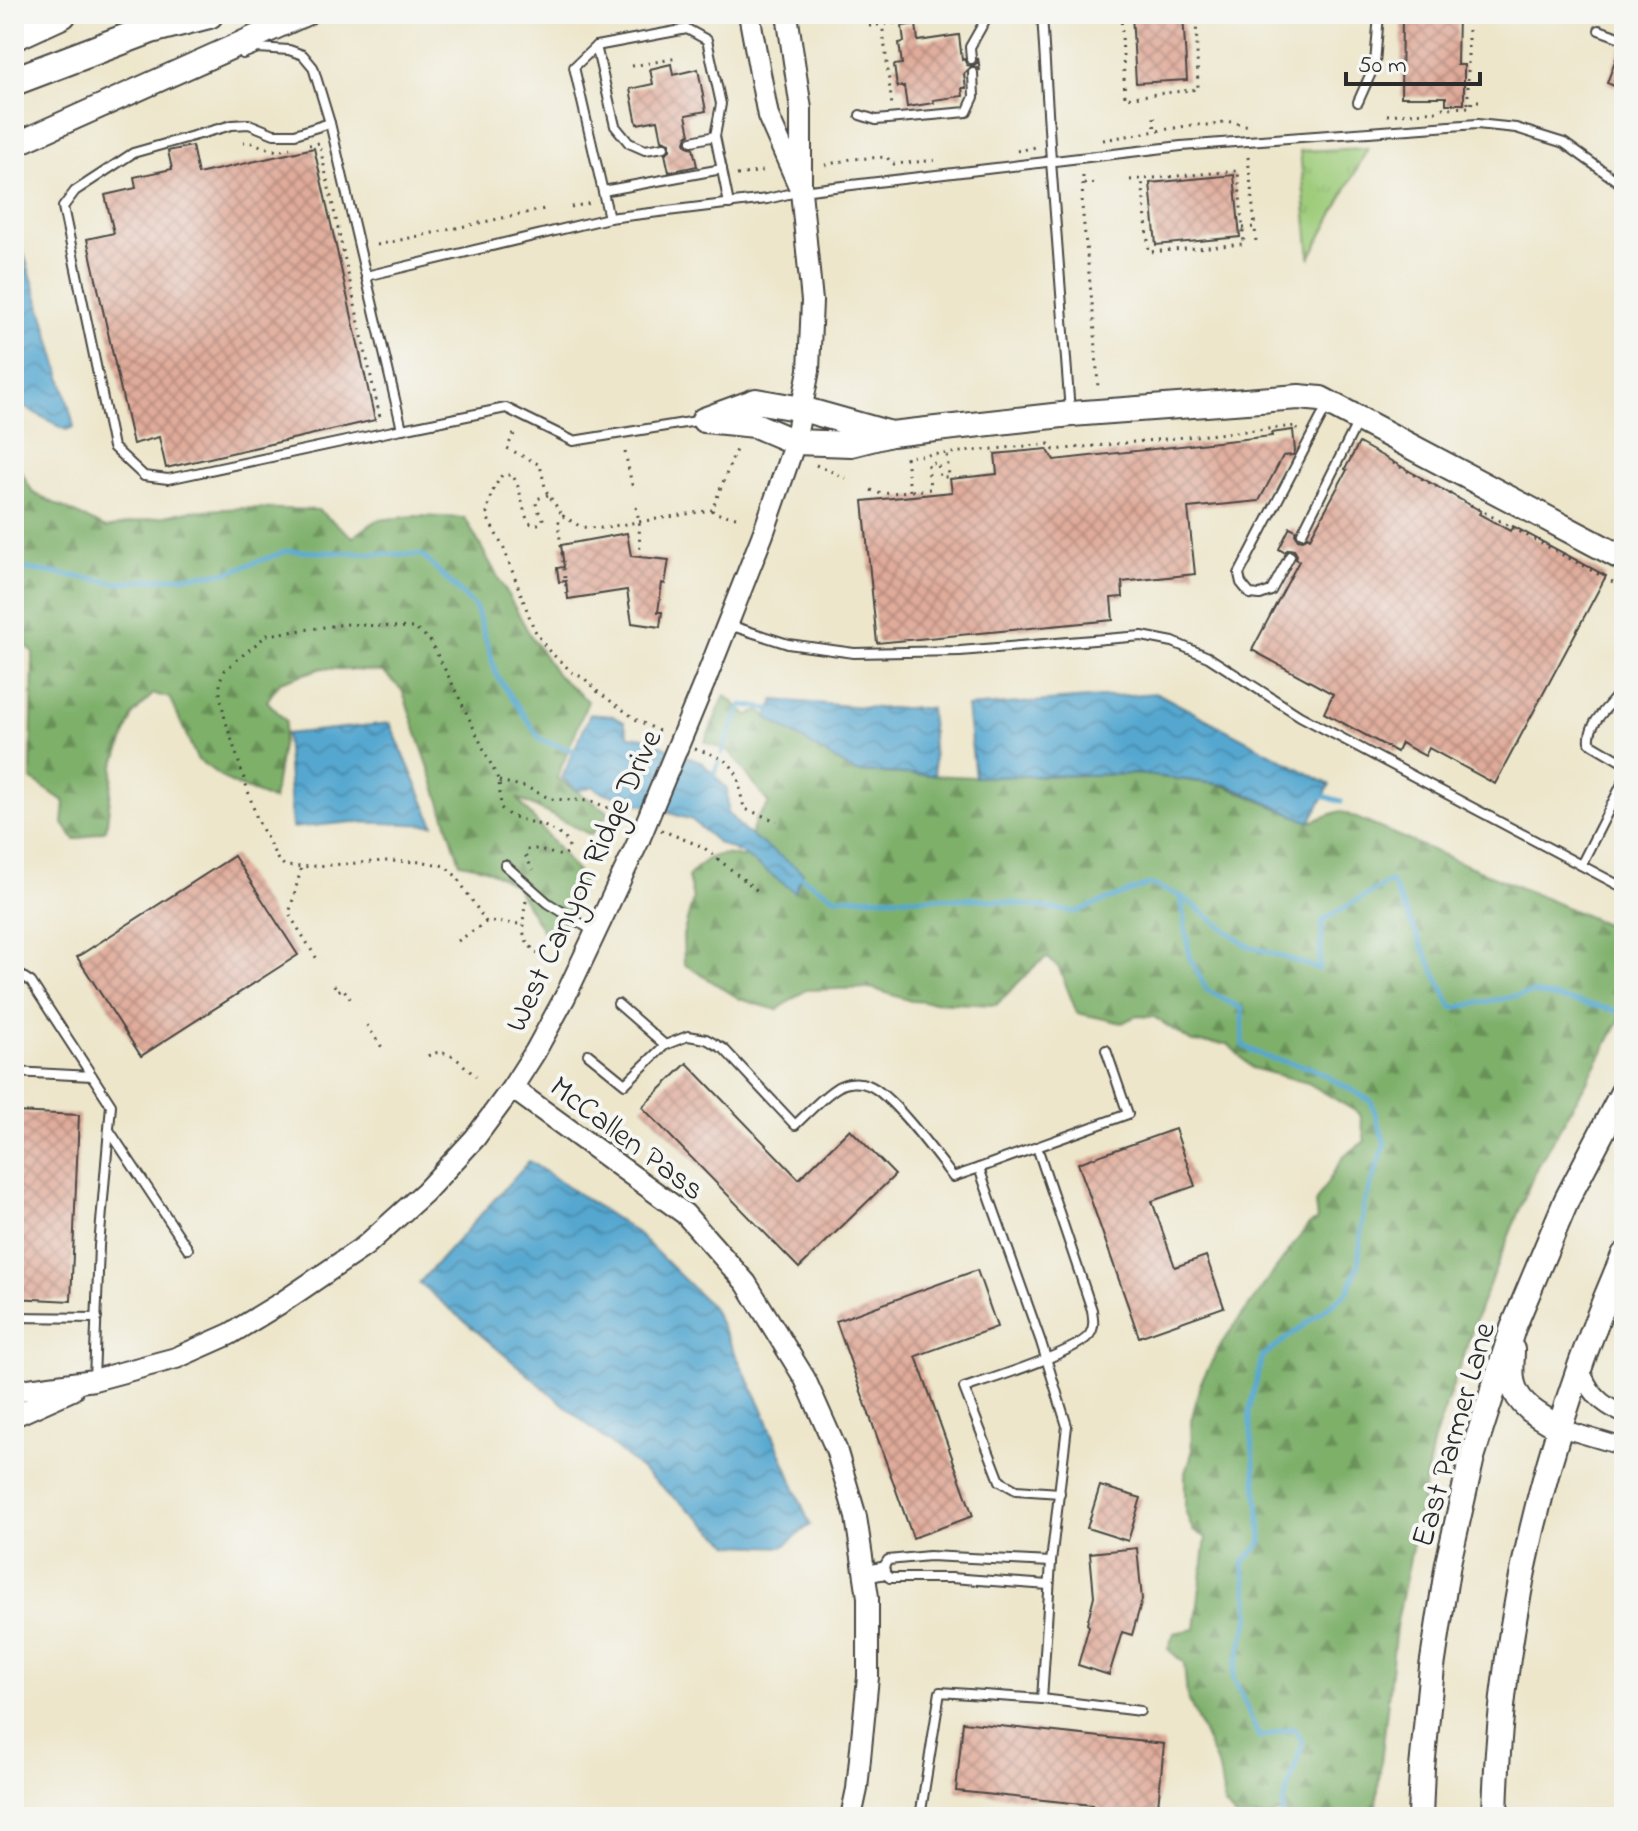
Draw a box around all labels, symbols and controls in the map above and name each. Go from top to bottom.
scale bar [1346,36,1480,86]
text: 50 m [1358,49,1407,84]
street label: West Canyon Ridge Drive [494,722,676,1040]
street label: McCallen Pass [538,1066,713,1214]
street label: East Parmer Lane [1401,1316,1510,1553]

